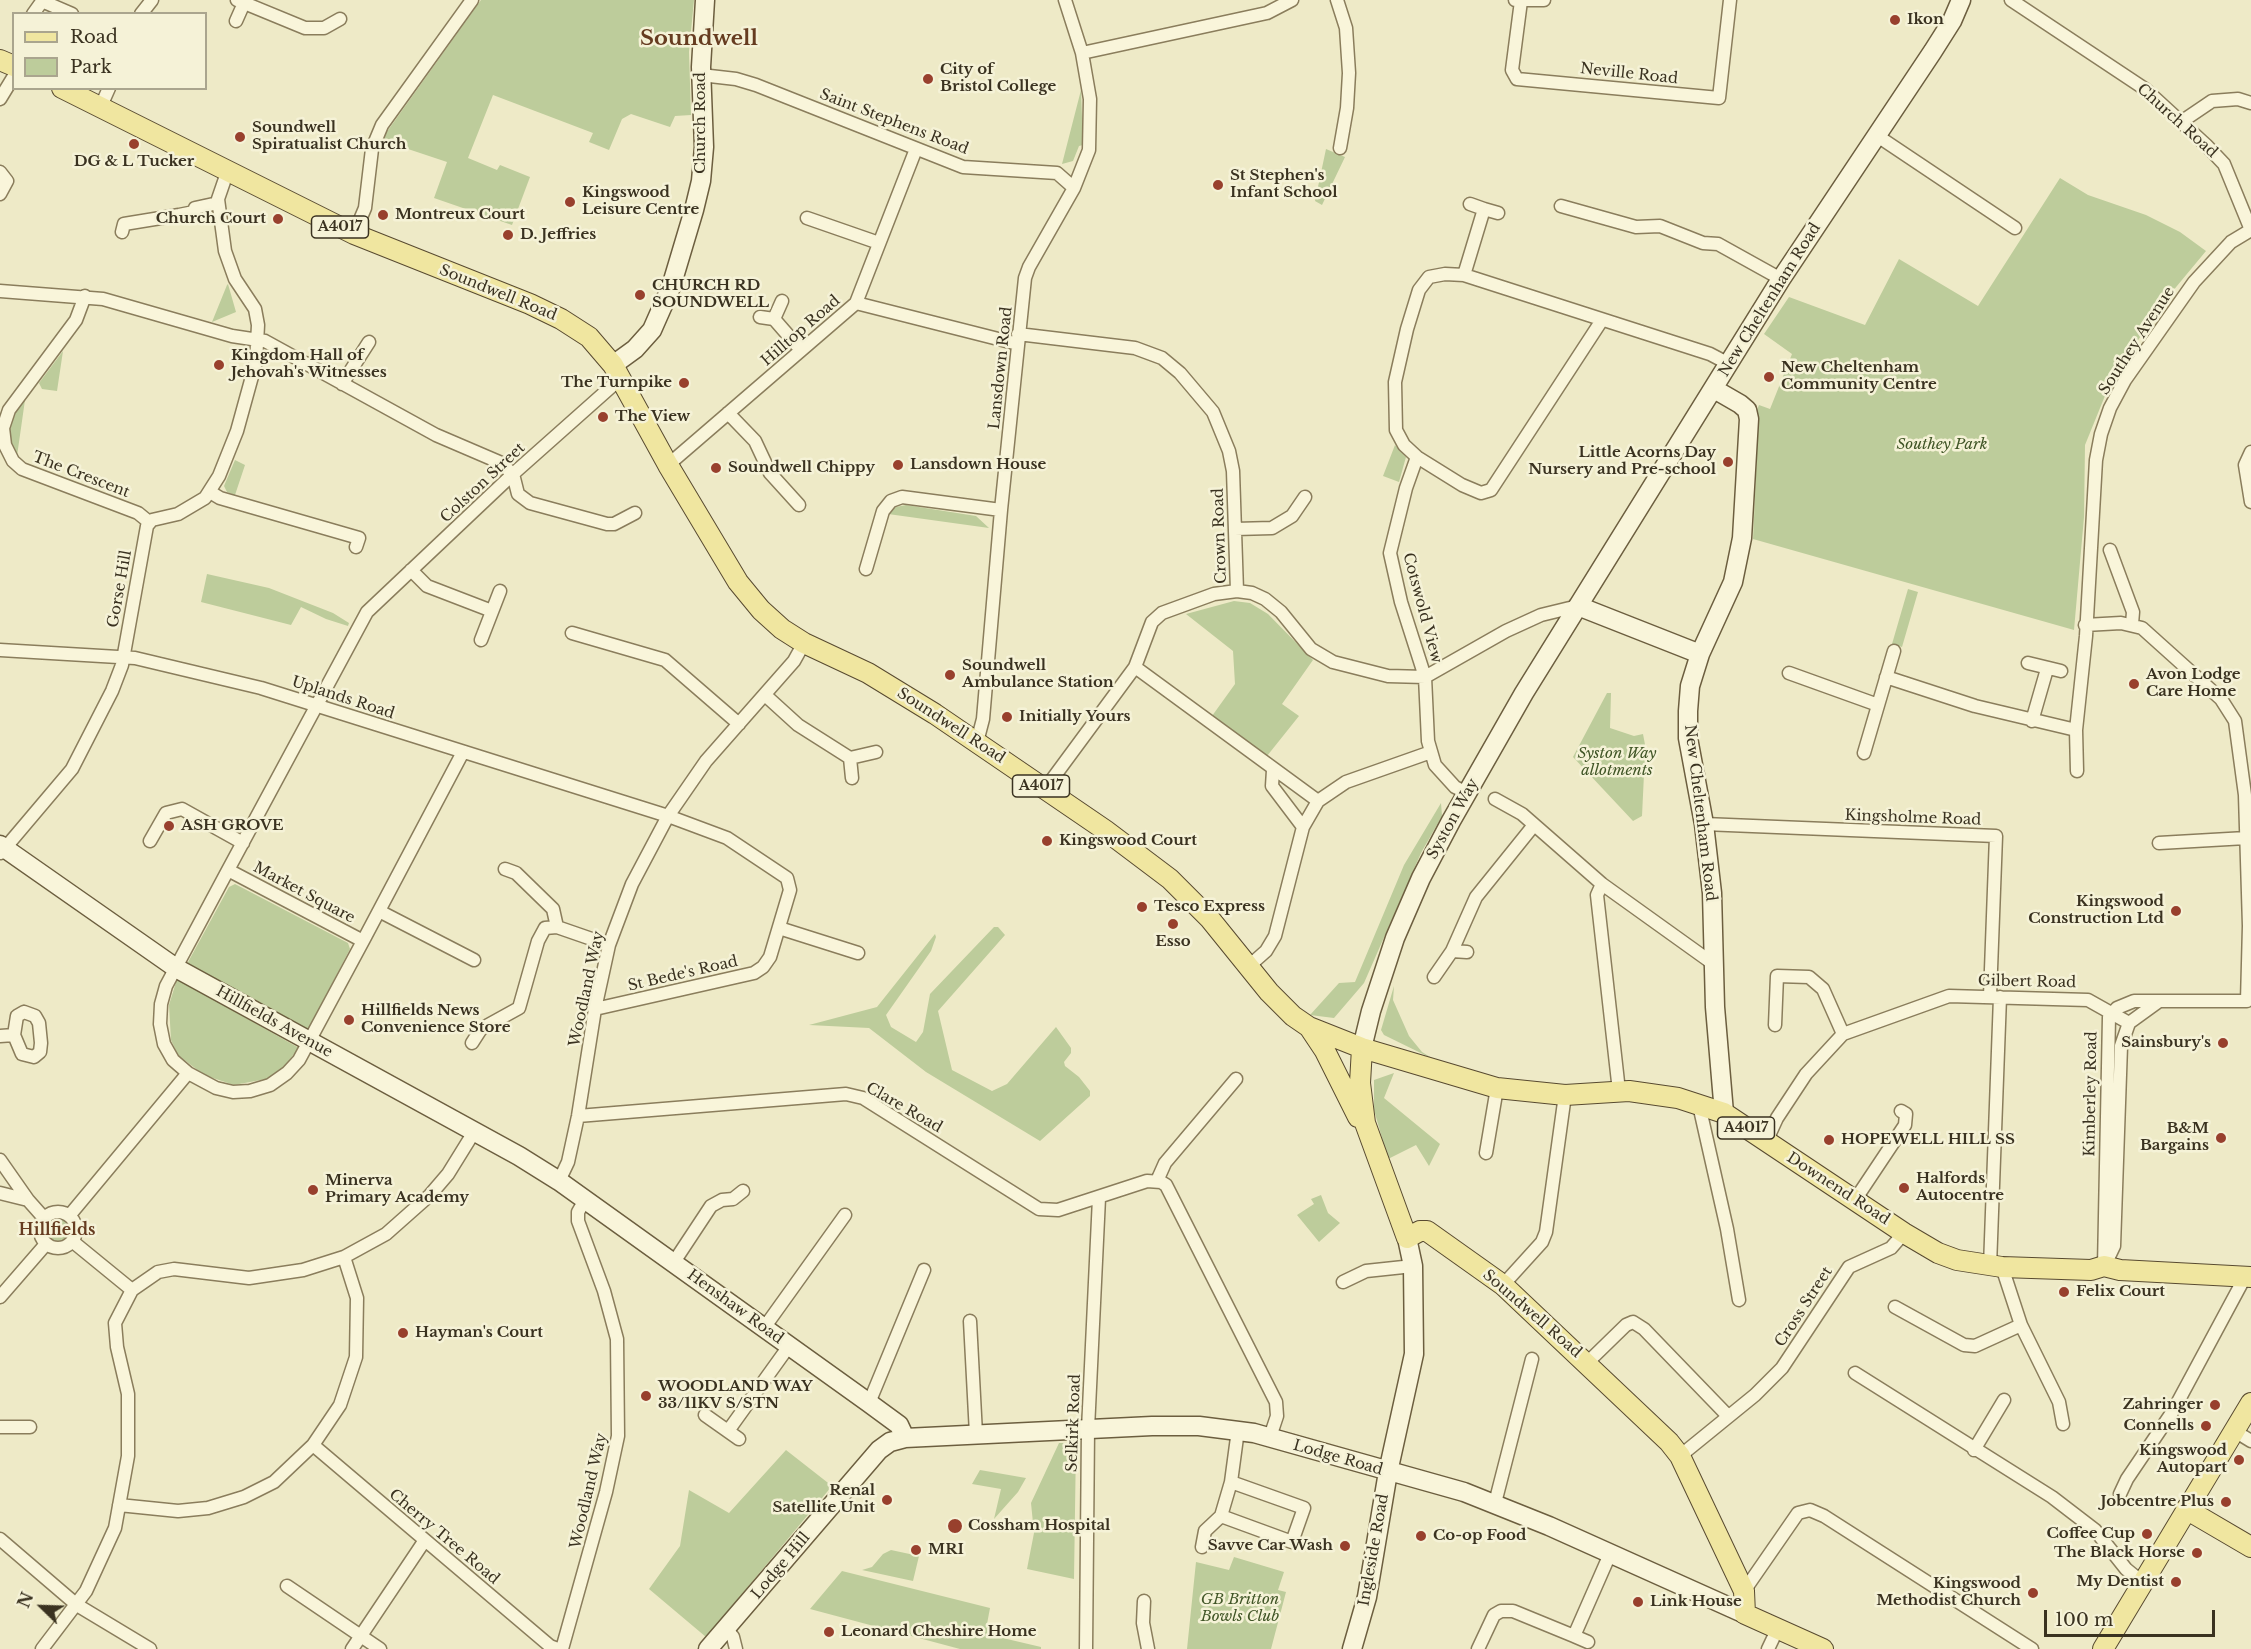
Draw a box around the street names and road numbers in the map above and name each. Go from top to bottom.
street label: Neville Road [1579,60,1679,88]
street label: Church Road [692,72,710,174]
street label: Church Road [2133,80,2221,162]
street label: Saint Stephens Road [817,85,971,159]
road number: A4017 [312,216,368,238]
street label: New Cheltenham Road [1715,220,1825,380]
street label: Soundwell Road [437,261,559,325]
street label: Southey Avenue [2095,284,2179,398]
street label: Hilltop Road [758,292,844,370]
street label: Lansdown Road [986,306,1016,430]
street label: Colston Street [437,439,529,527]
street label: The Crescent [30,448,132,502]
street label: Crown Road [1209,488,1231,584]
street label: Gorse Hill [104,549,136,629]
street label: Cotswold View [1399,551,1445,665]
street label: Uplands Road [289,673,397,723]
street label: Soundwell Road [894,684,1008,768]
street label: New Cheltenham Road [1680,724,1720,902]
road number: A4017 [1012,775,1070,797]
street label: Syston Way [1423,775,1483,863]
street label: Kingsholme Road [1844,807,1982,829]
street label: Market Square [250,859,358,927]
street label: Woodland Way [566,929,608,1049]
street label: St Bede's Road [626,953,740,995]
street label: Gilbert Road [1978,972,2076,992]
street label: Hillfields Avenue [213,983,335,1061]
street label: Kimberley Road [2081,1031,2101,1157]
street label: Clare Road [863,1079,945,1137]
road number: A4017 [1718,1117,1774,1139]
street label: Downend Road [1783,1149,1893,1229]
street label: Cross Street [1771,1264,1837,1350]
street label: Henshaw Road [683,1266,787,1348]
street label: Soundwell Road [1479,1266,1585,1362]
street label: Selkirk Road [1063,1374,1085,1472]
street label: Woodland Way [567,1431,611,1551]
street label: Lodge Road [1291,1437,1385,1479]
street label: Cherry Tree Road [385,1486,503,1588]
street label: Ingleside Road [1355,1492,1393,1608]
street label: Lodge Hill [748,1529,814,1603]

